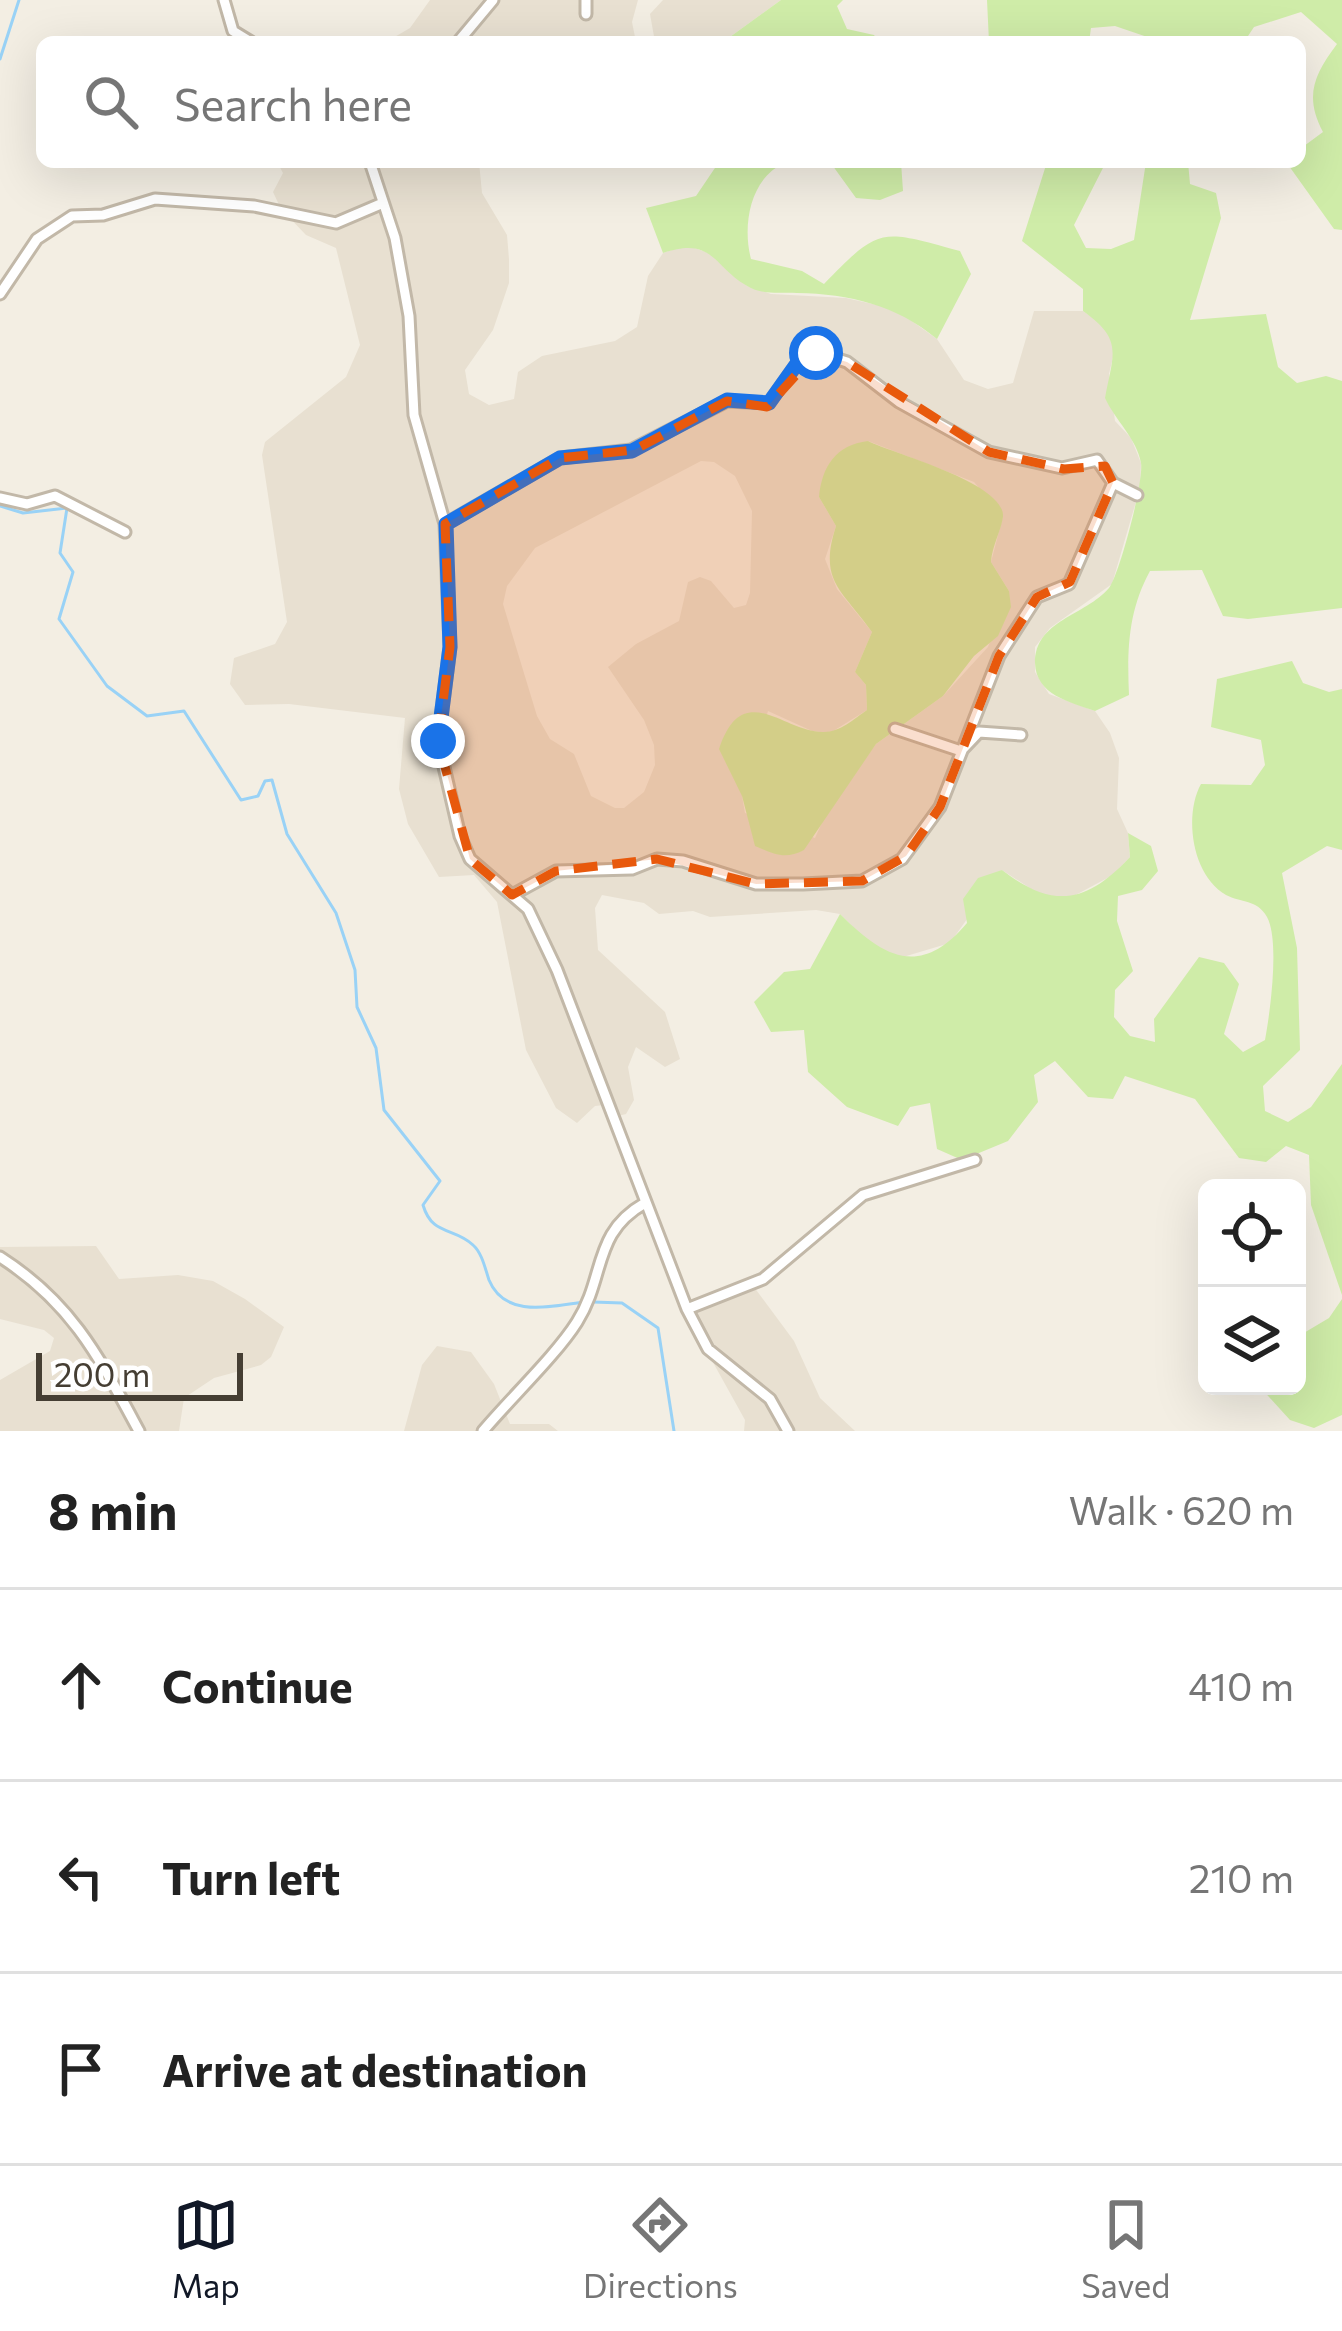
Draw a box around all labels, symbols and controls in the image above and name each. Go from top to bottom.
search box [36,36,1306,168]
icon: search [78,69,144,135]
text: Search here [174,75,412,130]
route start [789,326,843,380]
route end [411,714,465,768]
map controls [1198,1179,1306,1395]
button: locate [1198,1179,1306,1287]
button: layers [1198,1287,1306,1395]
scale bar [36,1347,243,1400]
text: 200 m [54,1353,150,1394]
text: 8 min [48,1478,178,1541]
text: Walk · 620 m [1069,1485,1294,1533]
icon: ahead [48,1652,114,1718]
text: Continue [162,1657,353,1712]
text: 410 m [1188,1661,1294,1709]
icon: left [48,1844,114,1910]
text: Turn left [162,1849,340,1904]
text: 210 m [1189,1853,1294,1901]
icon: arrive [48,2036,114,2102]
text: Arrive at destination [162,2041,588,2096]
tab: Map [172,2192,240,2305]
tab: Directions [583,2192,738,2305]
tab: Saved [1081,2192,1170,2305]

